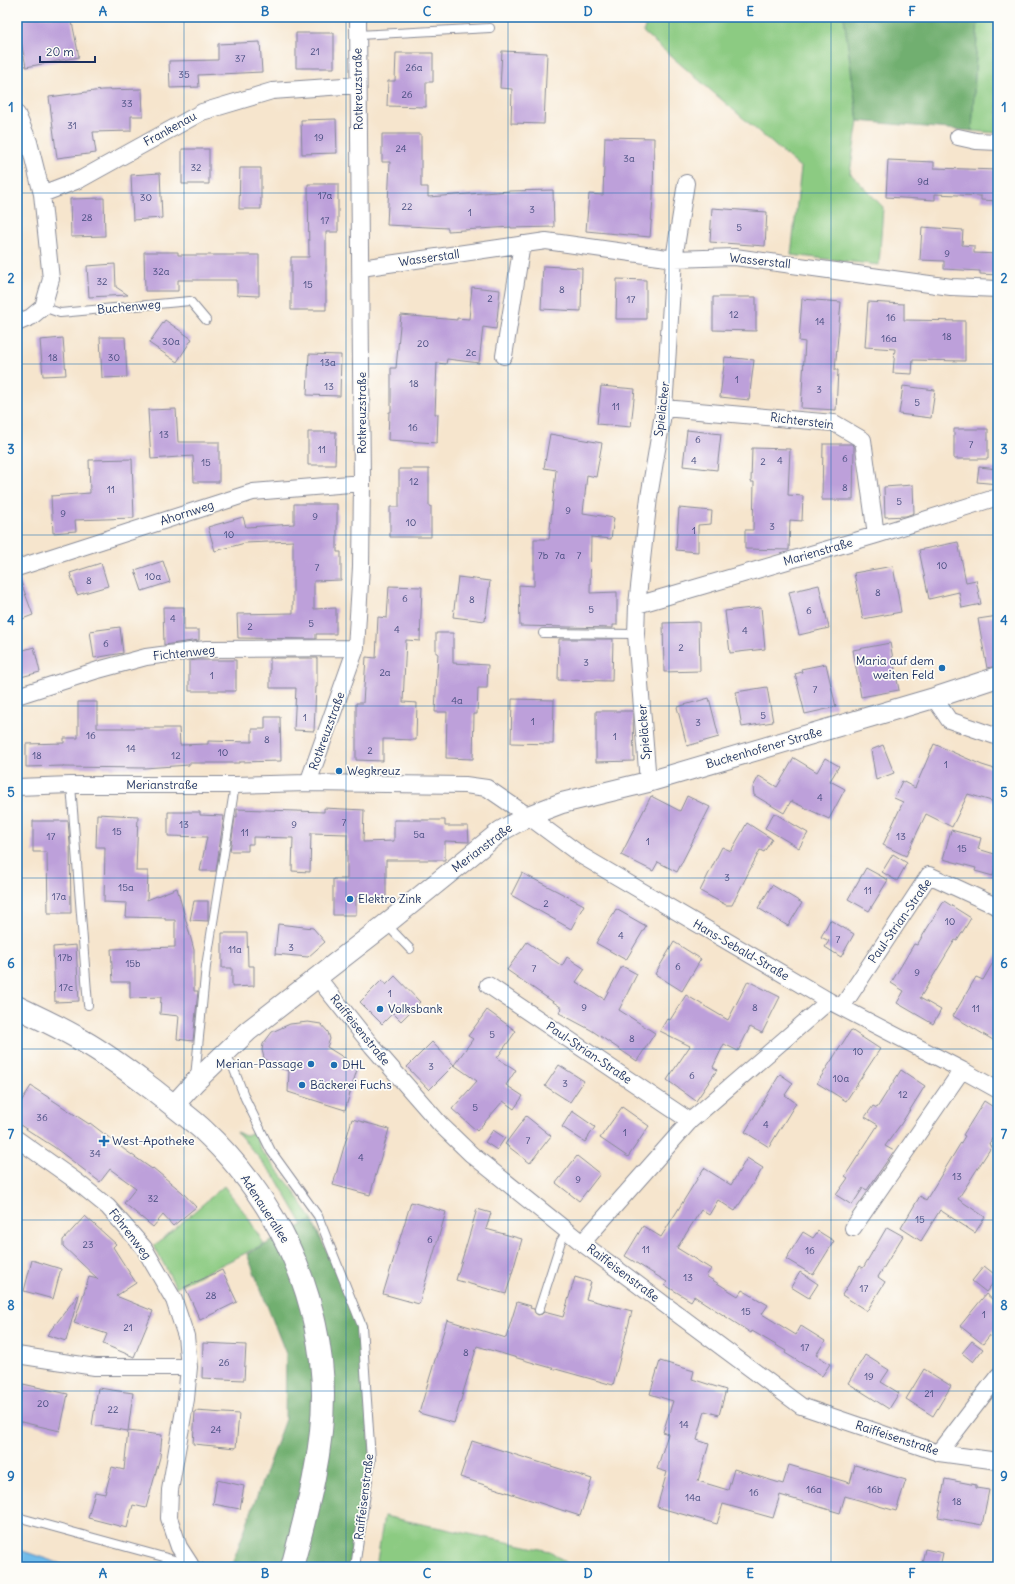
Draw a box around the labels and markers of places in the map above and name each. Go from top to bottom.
place label: Maria auf dem weiten Feld [856,653,934,682]
marker: Maria auf dem weiten Feld [937,663,947,673]
place label: Wegkreuz [347,763,401,778]
marker: Wegkreuz [334,766,344,776]
place label: Elektro Zink [358,891,421,906]
marker: Elektro Zink [345,894,355,904]
place label: Volksbank [388,1001,443,1016]
marker: Volksbank [375,1004,385,1014]
place label: Merian-Passage [216,1056,303,1071]
place label: DHL [342,1057,366,1072]
marker: Merian-Passage [306,1059,316,1069]
marker: DHL [329,1060,339,1070]
place label: Bäckerei Fuchs [310,1077,392,1092]
marker: Bäckerei Fuchs [297,1080,307,1090]
place label: West-Apotheke [112,1133,194,1148]
marker: West-Apotheke [99,1136,109,1146]

